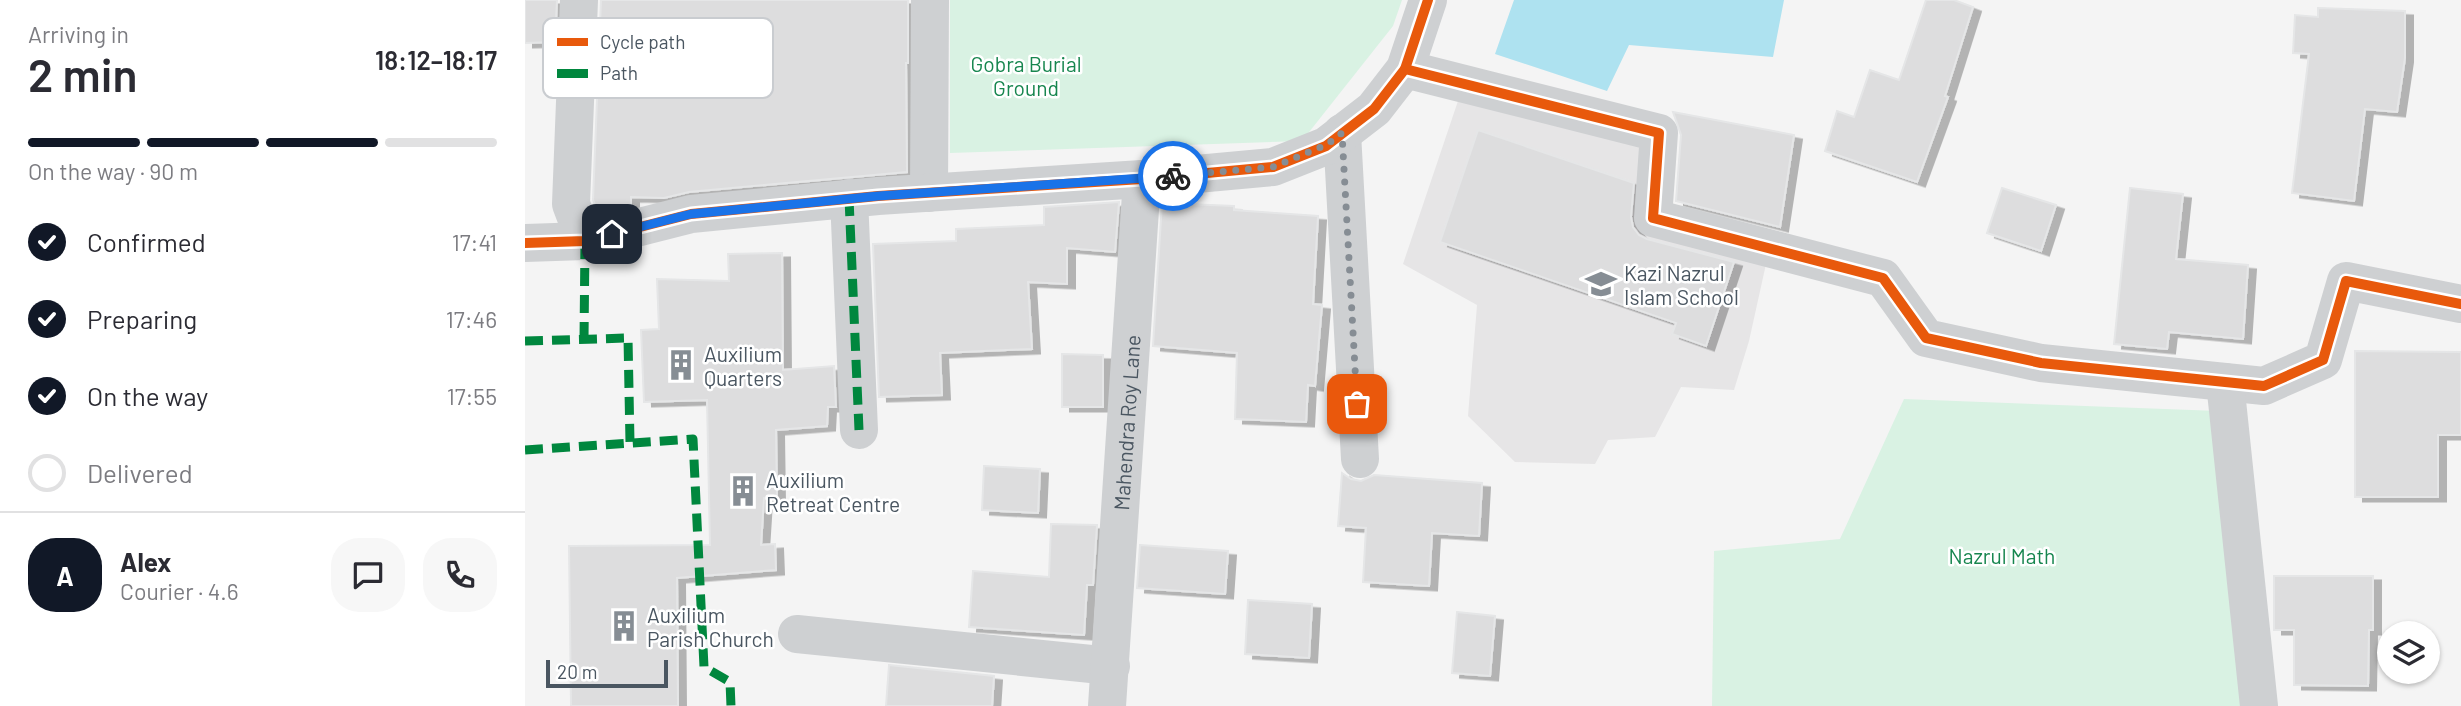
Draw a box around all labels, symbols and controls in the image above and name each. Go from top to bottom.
legend [543,18,773,98]
text: Arriving in [28,20,129,48]
text: Cycle path [600,30,685,53]
text: 18:12–18:17 [375,44,497,75]
text: 2 min [28,46,137,101]
park label: Gobra Burial Ground [971,51,1082,100]
text: Path [600,61,638,84]
courier [1138,141,1208,211]
text: On the way · 90 m [28,157,198,185]
icon: bike [1154,157,1192,195]
pin [582,204,642,264]
icon: home [593,215,631,253]
icon: check [28,223,66,261]
text: Confirmed [87,226,206,257]
text: 17:41 [452,228,497,256]
place label: Kazi Nazrul Islam School [1624,260,1739,309]
school or university icon: Kazi Nazrul Islam School [1584,267,1618,301]
icon: check [28,300,66,338]
text: Preparing [87,303,197,334]
text: 17:46 [446,305,497,333]
street label: Mahendra Roy Lane [1108,334,1144,511]
place label: Auxilium Quarters [704,341,782,390]
building icon: Auxilium Quarters [664,348,698,382]
pin [1327,374,1387,434]
icon: check [28,377,66,415]
text: On the way [87,380,208,411]
text: 17:55 [447,382,497,410]
icon: bag [1338,385,1376,423]
text: Delivered [87,457,193,488]
place label: Auxilium Retreat Centre [766,467,900,516]
building icon: Auxilium Retreat Centre [726,474,760,508]
button: chat [331,538,405,612]
button: phone [423,538,497,612]
park label: Nazrul Math [1949,543,2055,568]
text: Alex [120,546,171,577]
text: A [56,560,74,591]
text: Courier · 4.6 [120,577,239,605]
place label: Auxilium Parish Church [647,602,774,651]
building icon: Auxilium Parish Church [607,609,641,643]
map controls [2377,621,2440,684]
button: layers [2377,621,2440,684]
scale bar [546,657,669,689]
text: 20 m [557,660,597,683]

